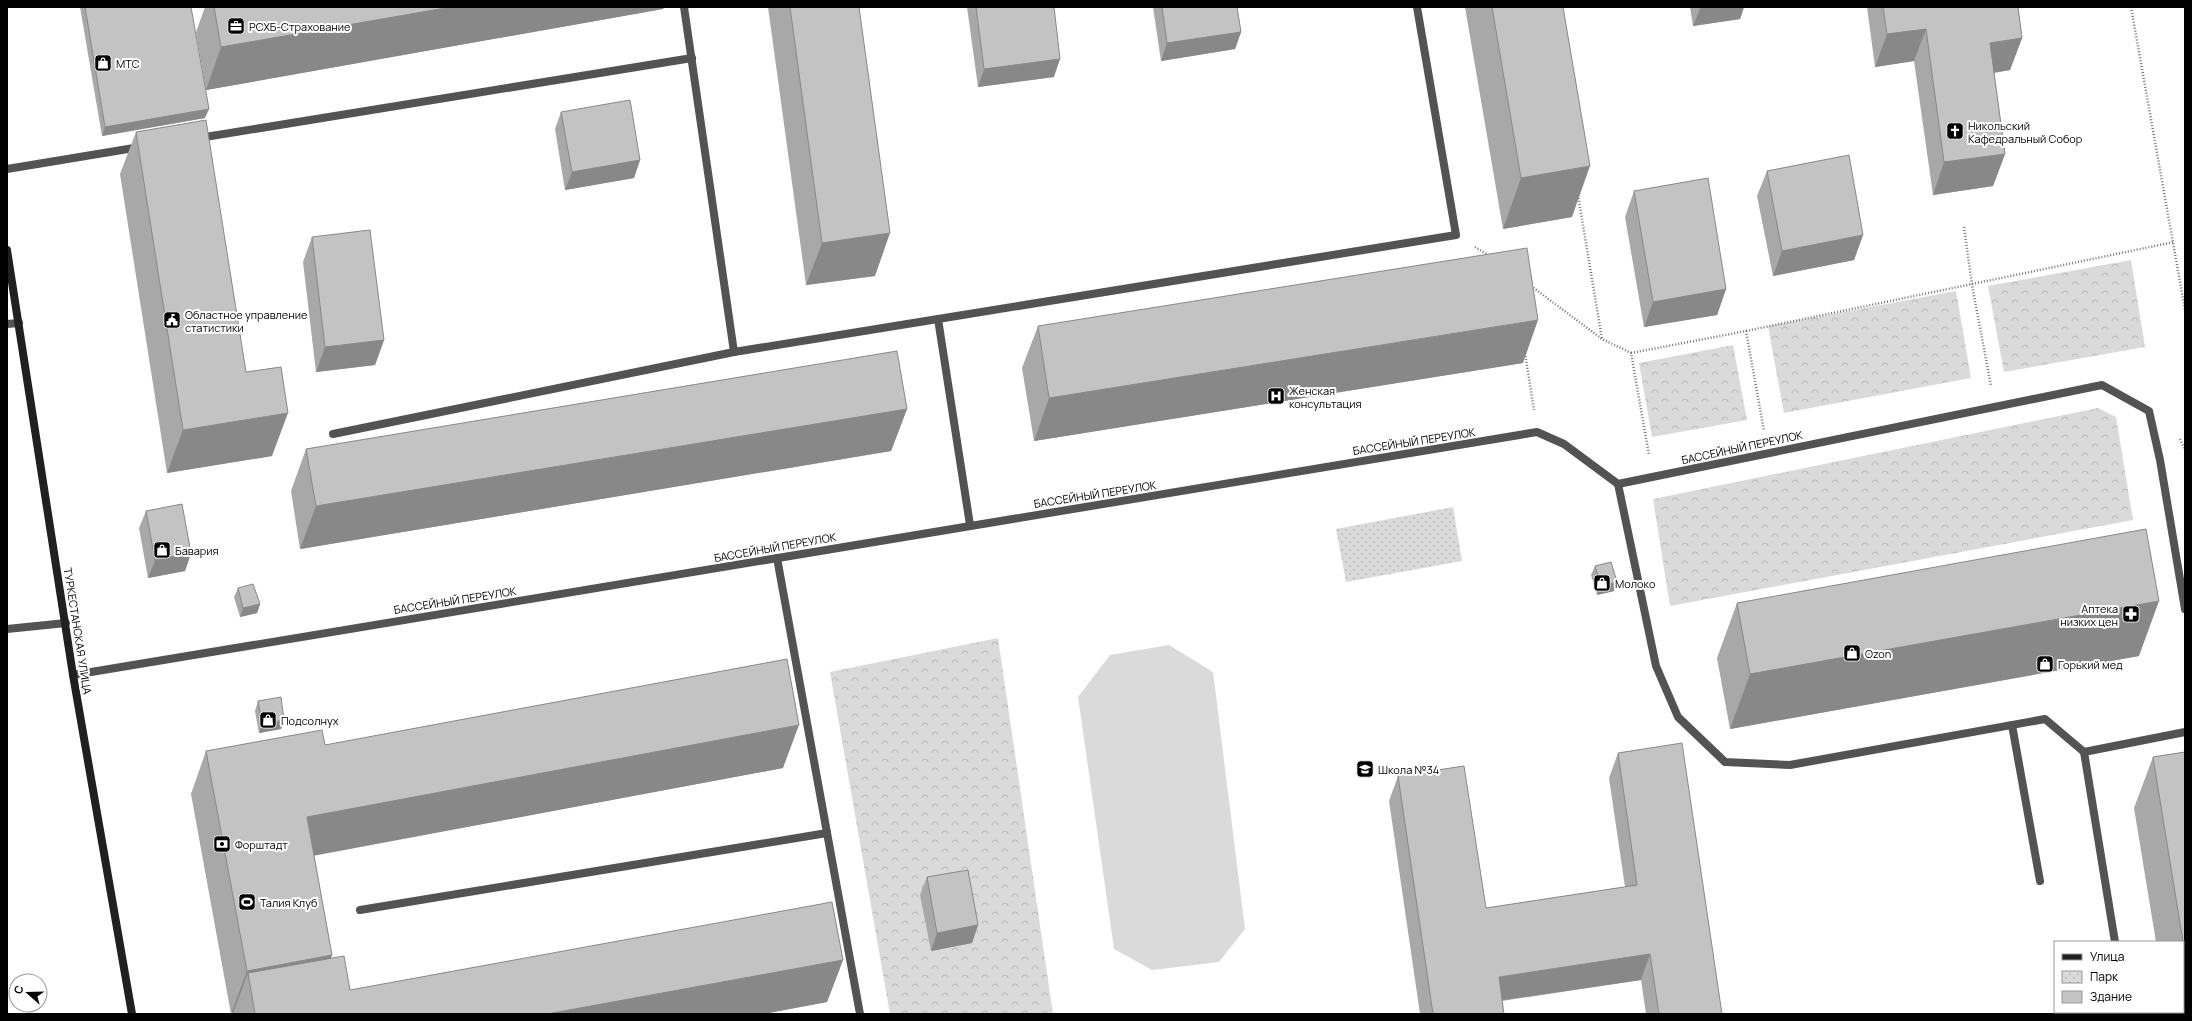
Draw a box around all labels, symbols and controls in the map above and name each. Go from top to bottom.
office icon: РСХБ-Страхование [226,16,246,36]
place label: РСХБ-Страхование [249,19,351,34]
shop icon: МТС [93,53,113,73]
place label: МТС [116,56,140,71]
place label: Никольский Кафедральный Собор [1968,118,2083,146]
church icon: Никольский Кафедральный Собор [1945,121,1965,141]
place label: Областное управление статистики [185,307,308,335]
public building icon: Областное управление статистики [162,310,182,330]
place label: Женская консультация [1289,383,1362,411]
hospital icon: Женская консультация [1266,386,1286,406]
street label: БАССЕЙНЫЙ ПЕРЕУЛОК [1352,424,1477,458]
street label: БАССЕЙНЫЙ ПЕРЕУЛОК [1680,427,1805,467]
street label: БАССЕЙНЫЙ ПЕРЕУЛОК [1033,477,1158,511]
street label: БАССЕЙНЫЙ ПЕРЕУЛОК [713,529,838,565]
shop icon: Бавария [152,540,172,560]
place label: Бавария [175,543,219,558]
street label: ТУРКЕСТАНСКАЯ УЛИЦА [61,567,95,695]
shop icon: Молоко [1592,573,1612,593]
place label: Молоко [1615,576,1656,591]
street label: БАССЕЙНЫЙ ПЕРЕУЛОК [393,583,518,617]
place label: Аптека низких цен [2060,601,2118,629]
pharmacy icon: Аптека низких цен [2121,604,2141,624]
shop icon: Ozon [1842,643,1862,663]
place label: Ozon [1865,646,1891,661]
shop icon: Горький мед [2035,654,2055,674]
place label: Горький мед [2058,657,2123,672]
shop icon: Подсолнух [258,710,278,730]
place label: Подсолнух [281,713,339,728]
school or university icon: Школа №34 [1355,759,1375,779]
place label: Школа №34 [1378,762,1439,777]
bank icon: Форштадт [212,834,232,854]
place label: Форштадт [235,837,288,852]
sports icon: Талия Клуб [237,892,257,912]
place label: Талия Клуб [260,895,317,910]
legend [2054,941,2184,1013]
text: Улица [2090,948,2124,965]
text: Парк [2090,968,2119,985]
north arrow [8,973,48,1013]
text: С [10,983,27,996]
text: Здание [2090,988,2132,1005]

